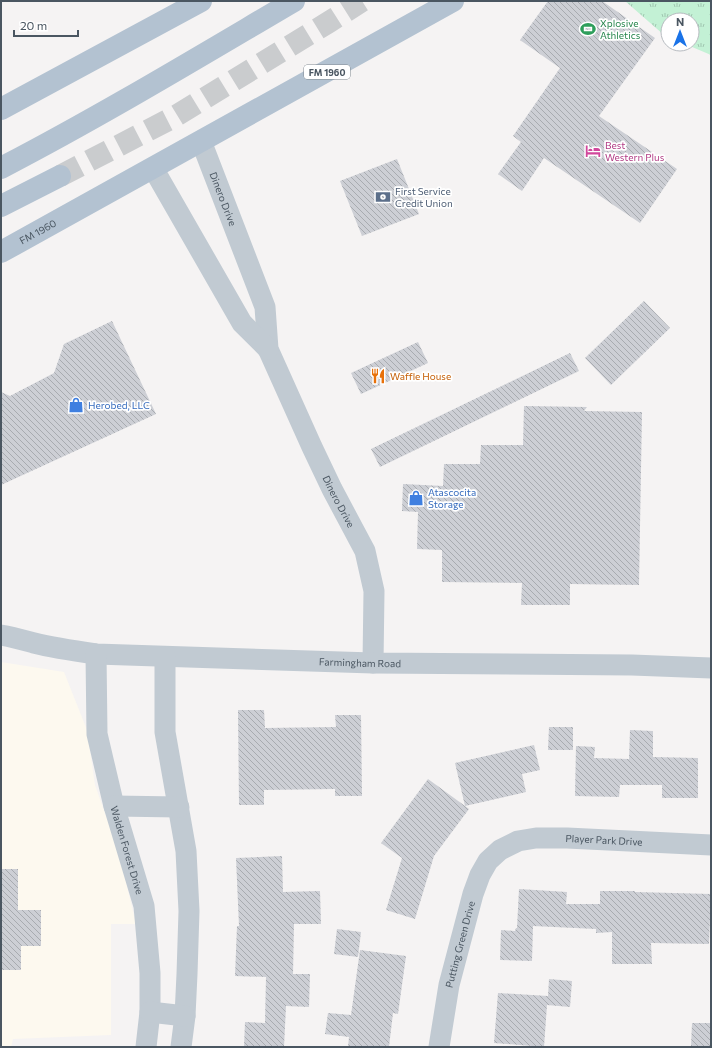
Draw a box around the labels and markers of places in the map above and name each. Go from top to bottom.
place label: Xplosive Athletics [600,17,641,41]
sports icon: Xplosive Athletics [579,20,597,38]
place label: Best Western Plus [605,139,665,163]
hotel icon: Best Western Plus [584,142,602,160]
place label: First Service Credit Union [395,185,453,209]
bank icon: First Service Credit Union [374,188,392,206]
restaurant icon: Waffle House [369,367,387,385]
place label: Waffle House [390,370,451,382]
shop icon: Herobed, LLC [67,396,85,414]
place label: Herobed, LLC [88,399,150,411]
place label: Atascocita Storage [428,486,476,510]
shop icon: Atascocita Storage [407,489,425,507]

